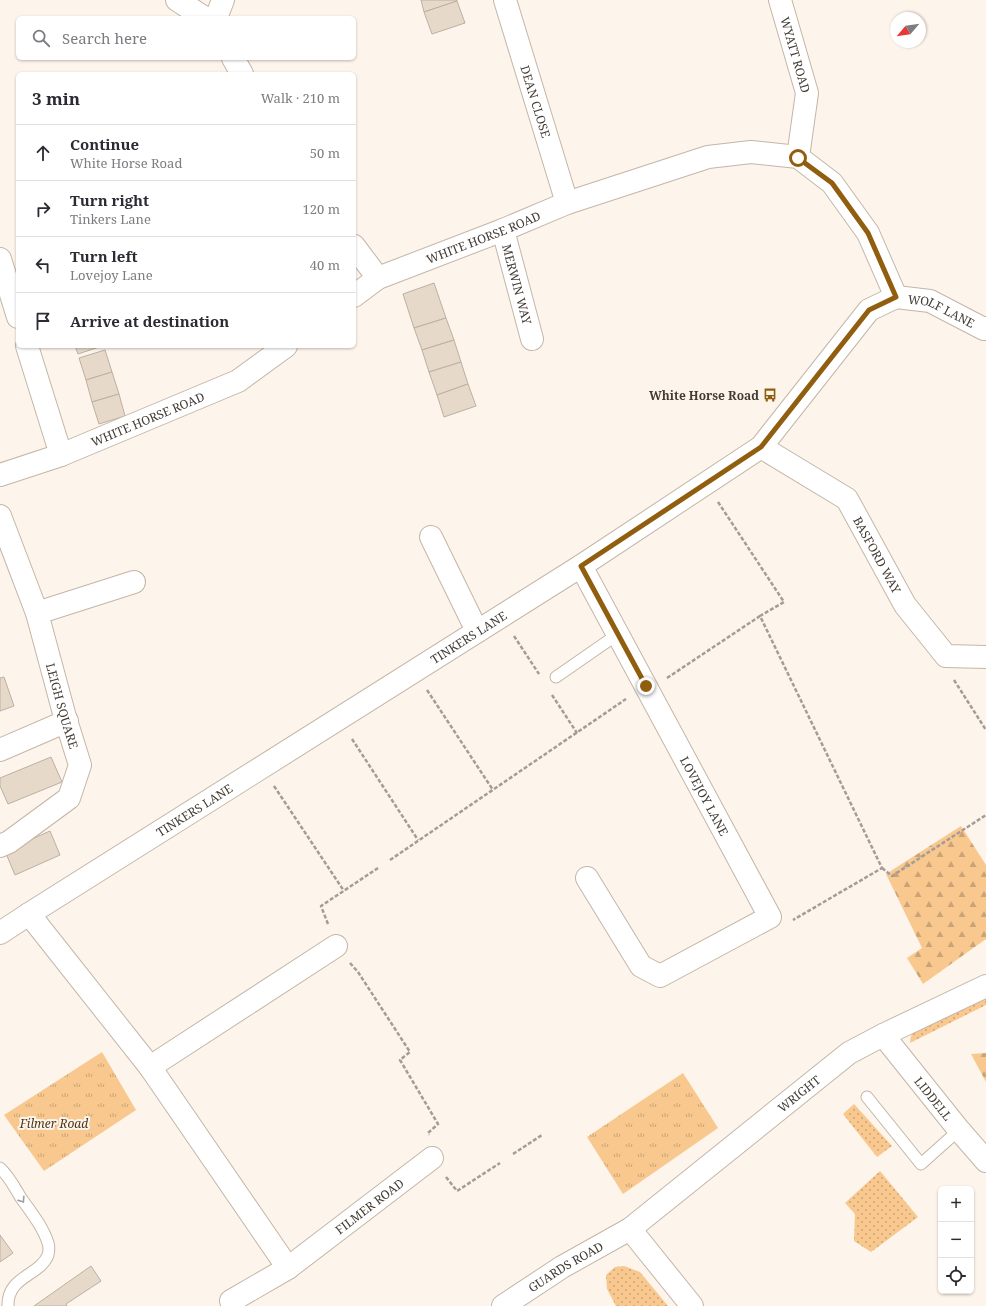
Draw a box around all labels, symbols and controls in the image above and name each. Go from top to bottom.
north arrow [890,12,926,48]
street label: WYATT ROAD [777,15,815,95]
search box [16,16,356,60]
icon: search [30,27,52,49]
text: Search here [62,28,147,48]
street label: DEAN CLOSE [517,63,555,140]
text: 3 min [32,87,80,110]
text: Walk · 210 m [261,89,340,107]
text: Continue [70,134,139,154]
icon: ahead [32,142,54,164]
text: 50 m [310,144,340,162]
route start [789,149,807,167]
text: White Horse Road [70,154,182,172]
text: Turn right [70,190,149,210]
icon: right [32,198,54,220]
text: 120 m [303,200,340,218]
street label: WHITE HORSE ROAD [424,207,543,267]
text: Tinkers Lane [70,210,151,228]
street label: MERWIN WAY [499,242,536,327]
text: Turn left [70,246,138,266]
icon: left [32,254,54,276]
text: 40 m [310,256,340,274]
text: Lovejoy Lane [70,266,153,284]
street label: WOLF LANE [907,290,978,331]
icon: arrive [32,310,54,332]
text: Arrive at destination [70,311,229,331]
street label: WHITE HORSE ROAD [88,387,207,450]
place label: White Horse Road [649,387,759,404]
bus stop icon: White Horse Road [762,387,778,403]
street label: BASFORD WAY [850,513,906,597]
street label: TINKERS LANE [427,607,510,667]
street label: LEIGH SQUARE [42,661,83,751]
route end [637,677,655,695]
street label: LOVEJOY LANE [676,753,733,838]
street label: TINKERS LANE [153,779,236,840]
street label: WRIGHT [774,1071,824,1116]
street label: LIDDELL [911,1073,956,1124]
park label: Filmer Road [19,1115,88,1132]
street label: FILMER ROAD [331,1174,407,1238]
map controls [938,1186,974,1294]
button: + [938,1186,974,1222]
one-way arrow [18,1195,25,1202]
button: − [938,1222,974,1258]
street label: GUARDS ROAD [525,1237,606,1296]
button: locate [938,1258,974,1294]

